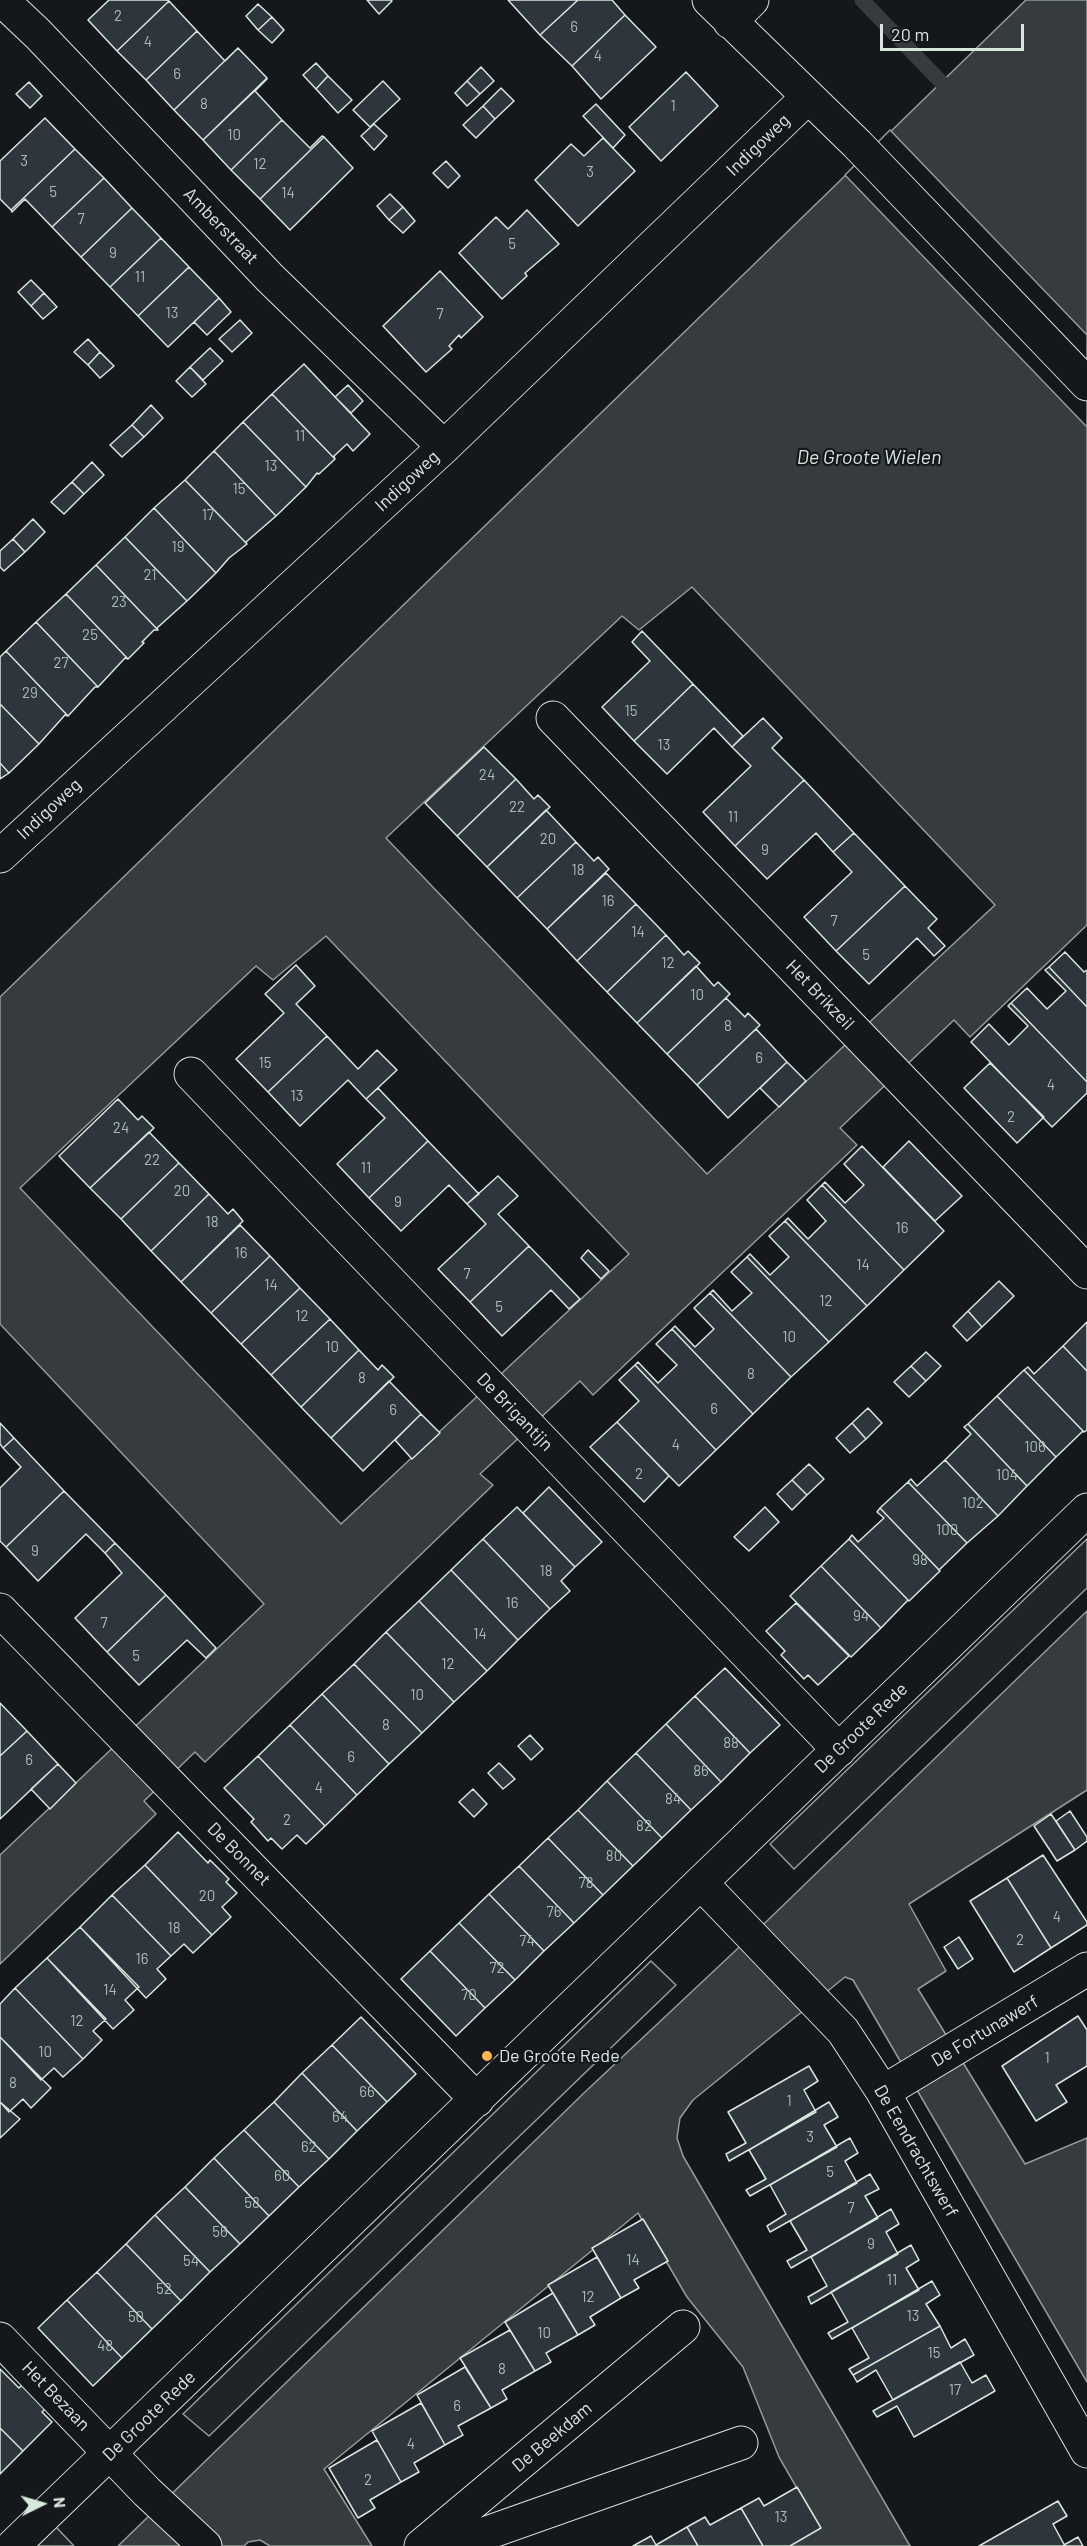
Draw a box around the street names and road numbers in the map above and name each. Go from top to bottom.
street label: Indigoweg [722,110,794,180]
street label: Amberstraat [179,183,263,269]
street label: Indigoweg [371,446,443,516]
street label: Indigoweg [13,774,85,844]
street label: Het Brikzeil [781,955,859,1035]
street label: De Brigantijn [472,1368,558,1456]
street label: De Groote Rede [810,1678,912,1778]
street label: De Bonnet [203,1818,275,1890]
street label: De Fortunawerf [928,1991,1042,2071]
street label: De Eendrachtswerf [869,2081,963,2221]
street label: Het Bezaan [18,2357,94,2435]
street label: De Groote Rede [98,2366,200,2466]
street label: De Beekdam [508,2397,596,2477]

